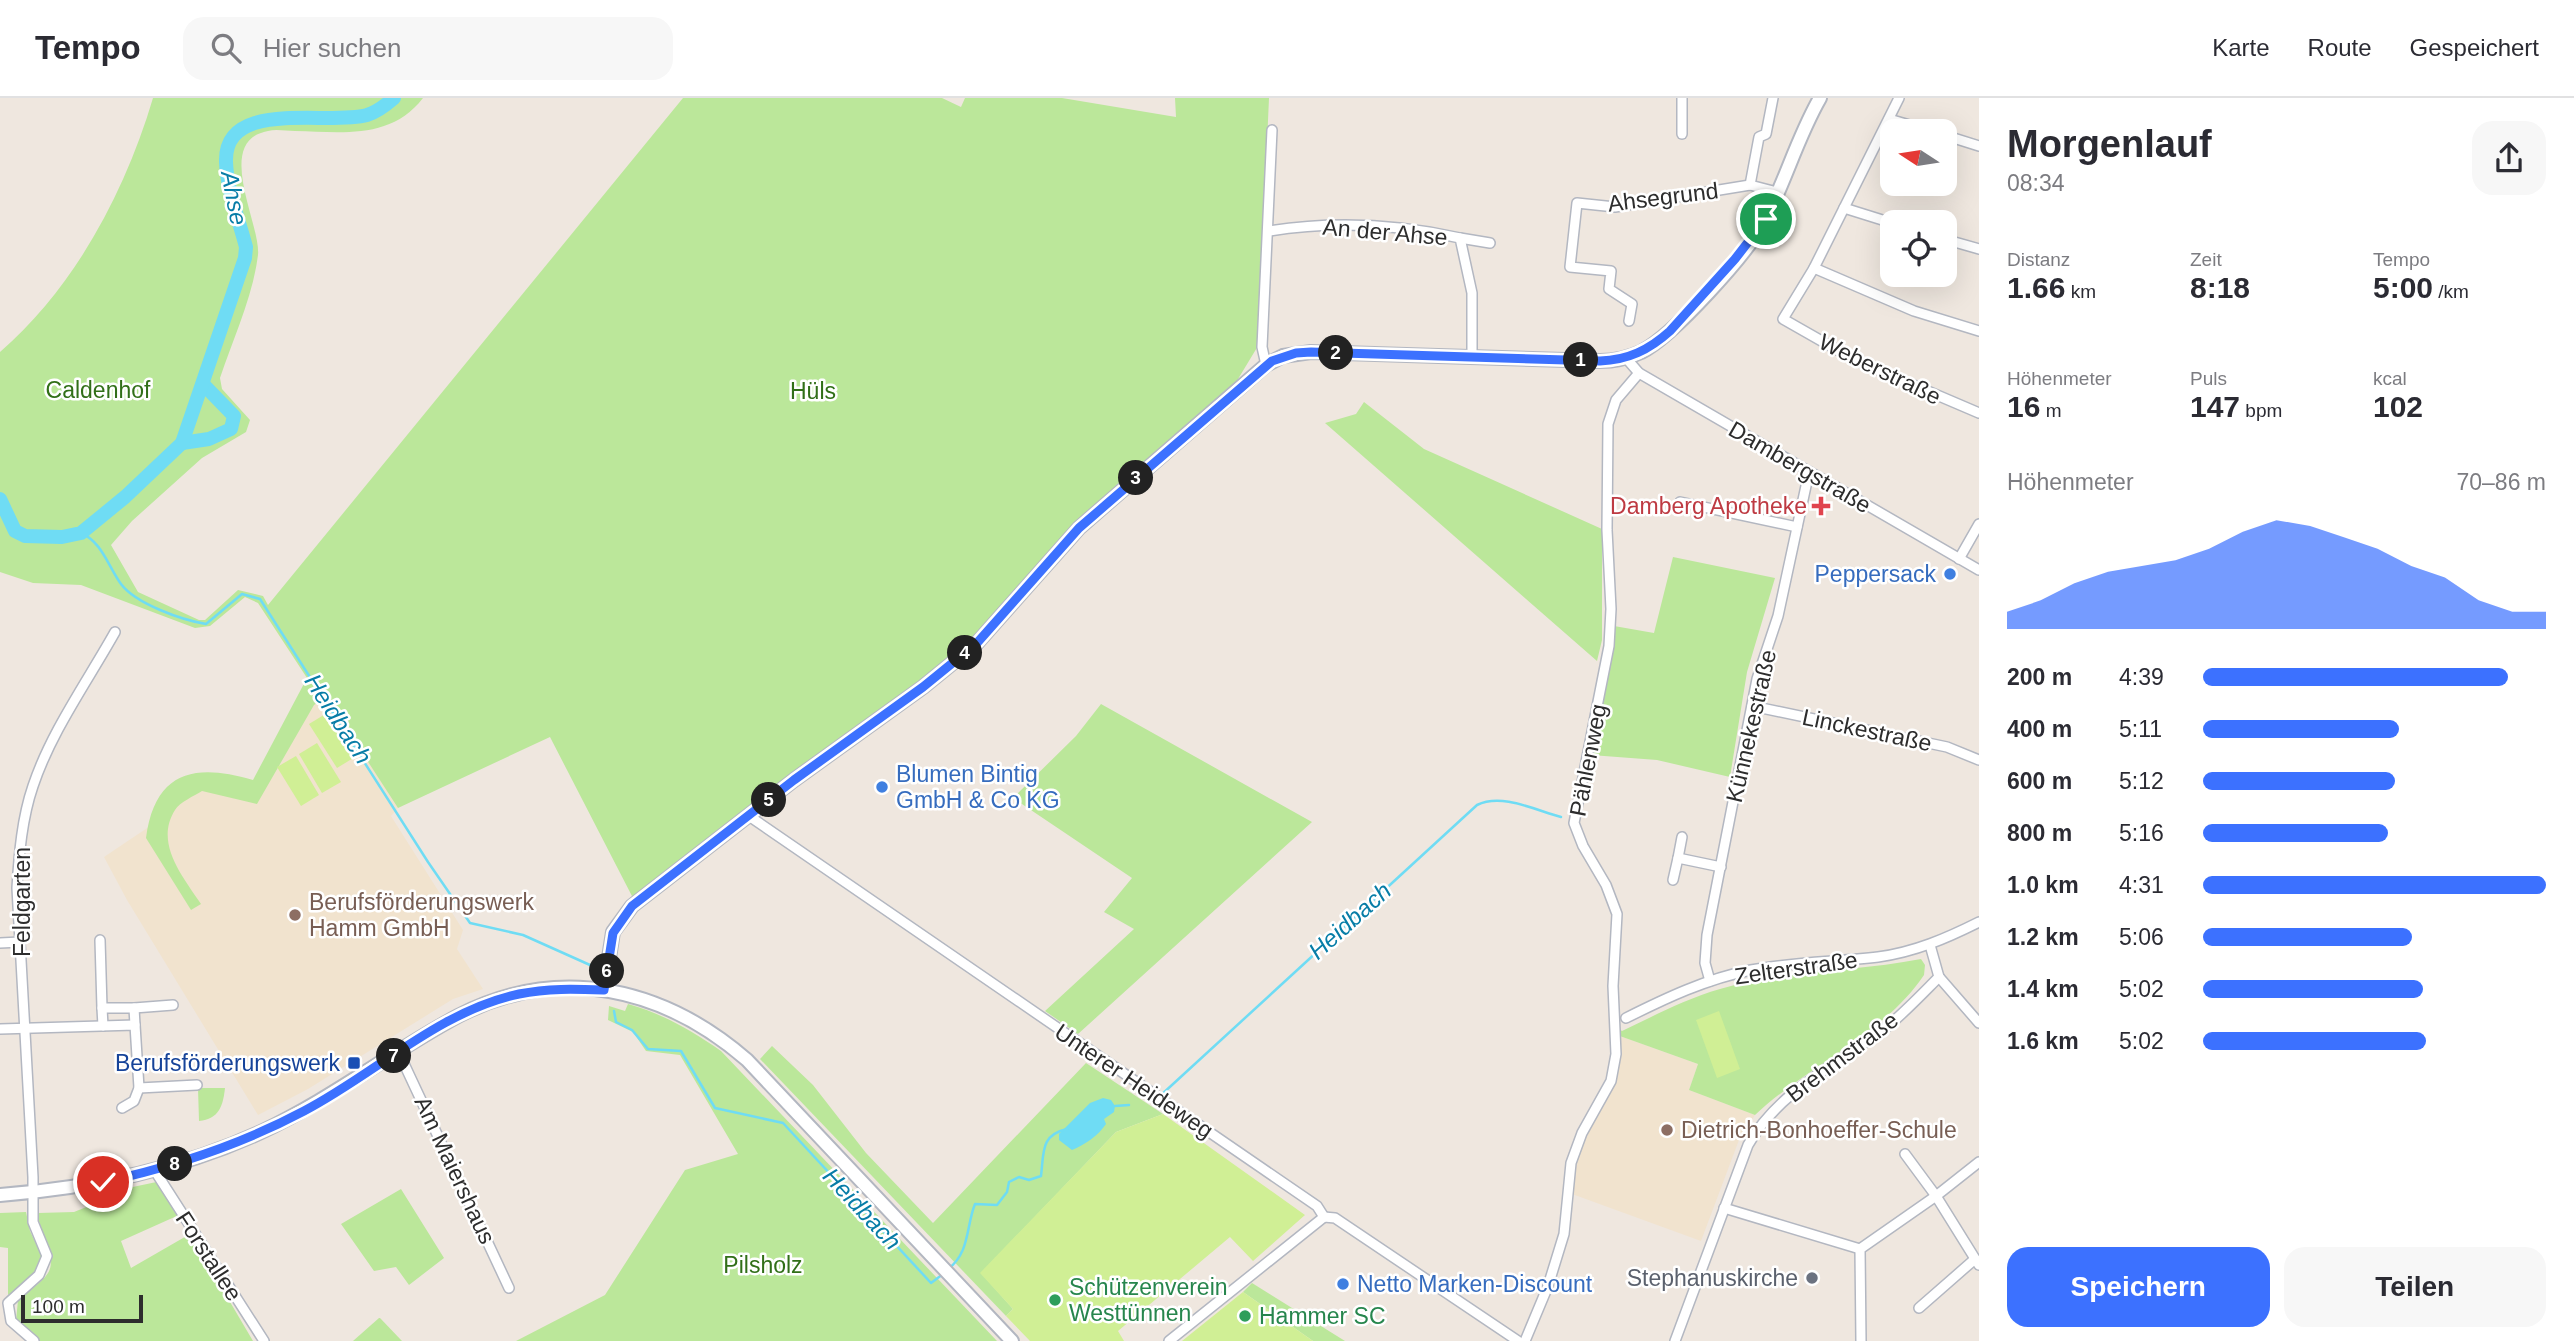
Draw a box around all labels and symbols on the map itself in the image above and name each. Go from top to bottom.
north arrow [1880,119,1956,196]
water label: Ahse [216,167,253,227]
street label: Ahsegrund [1606,177,1720,217]
pin [1736,189,1796,249]
street label: An der Ahse [1321,214,1449,250]
street label: Weberstraße [1815,328,1945,410]
pin: 2 [1318,336,1354,370]
pin: 1 [1564,342,1598,378]
park label: Caldenhof [46,377,151,403]
park label: Hüls [790,378,836,404]
street label: Dambergstraße [1724,416,1876,518]
pin: 3 [1118,460,1154,496]
place label: Damberg Apotheke [1610,493,1807,519]
marker: Damberg Apotheke [1813,498,1829,514]
place label: Peppersack [1815,561,1936,587]
marker: Peppersack [1942,566,1958,582]
pin: 4 [948,636,982,670]
street label: Künnekestraße [1721,647,1781,805]
water label: Heidbach [299,669,377,769]
street label: Pählenweg [1564,702,1612,818]
street label: Linckestraße [1800,704,1934,756]
place label: Blumen Bintig GmbH & Co KG [896,761,1060,813]
marker: Blumen Bintig GmbH & Co KG [874,779,890,795]
pin: 5 [752,782,786,818]
street label: Feldgarten [9,847,35,957]
water label: Heidbach [1303,877,1396,965]
place label: Berufsförderungswerk Hamm GmbH [309,889,534,941]
marker: Berufsförderungswerk Hamm GmbH [287,907,303,923]
street label: Zelterstraße [1733,946,1859,990]
pin: 6 [590,954,624,988]
street label: Brehmstraße [1781,1007,1903,1107]
street label: Unterer Heideweg [1050,1018,1218,1144]
pin: 7 [376,1038,412,1074]
place label: Berufsförderungswerk [115,1050,340,1076]
marker: Berufsförderungswerk [346,1055,362,1071]
street label: Am Maiershaus [409,1092,501,1248]
place label: Dietrich-Bonhoeffer-Schule [1681,1117,1957,1143]
marker: Dietrich-Bonhoeffer-Schule [1659,1122,1675,1138]
pin: 8 [158,1146,192,1182]
pin [73,1152,133,1212]
water label: Heidbach [818,1162,907,1255]
street label: Forstallee [171,1207,247,1305]
park label: Pilsholz [723,1252,803,1278]
place label: Stephanuskirche [1627,1265,1798,1291]
marker: Stephanuskirche [1804,1270,1820,1286]
place label: Netto Marken-Discount [1357,1271,1593,1297]
place label: Schützenverein Westtünnen [1069,1274,1228,1326]
marker: Netto Marken-Discount [1335,1276,1351,1292]
scale bar [21,1292,144,1324]
marker: Schützenverein Westtünnen [1047,1292,1063,1308]
place label: Hammer SC [1259,1303,1386,1329]
marker: Hammer SC [1237,1308,1253,1324]

